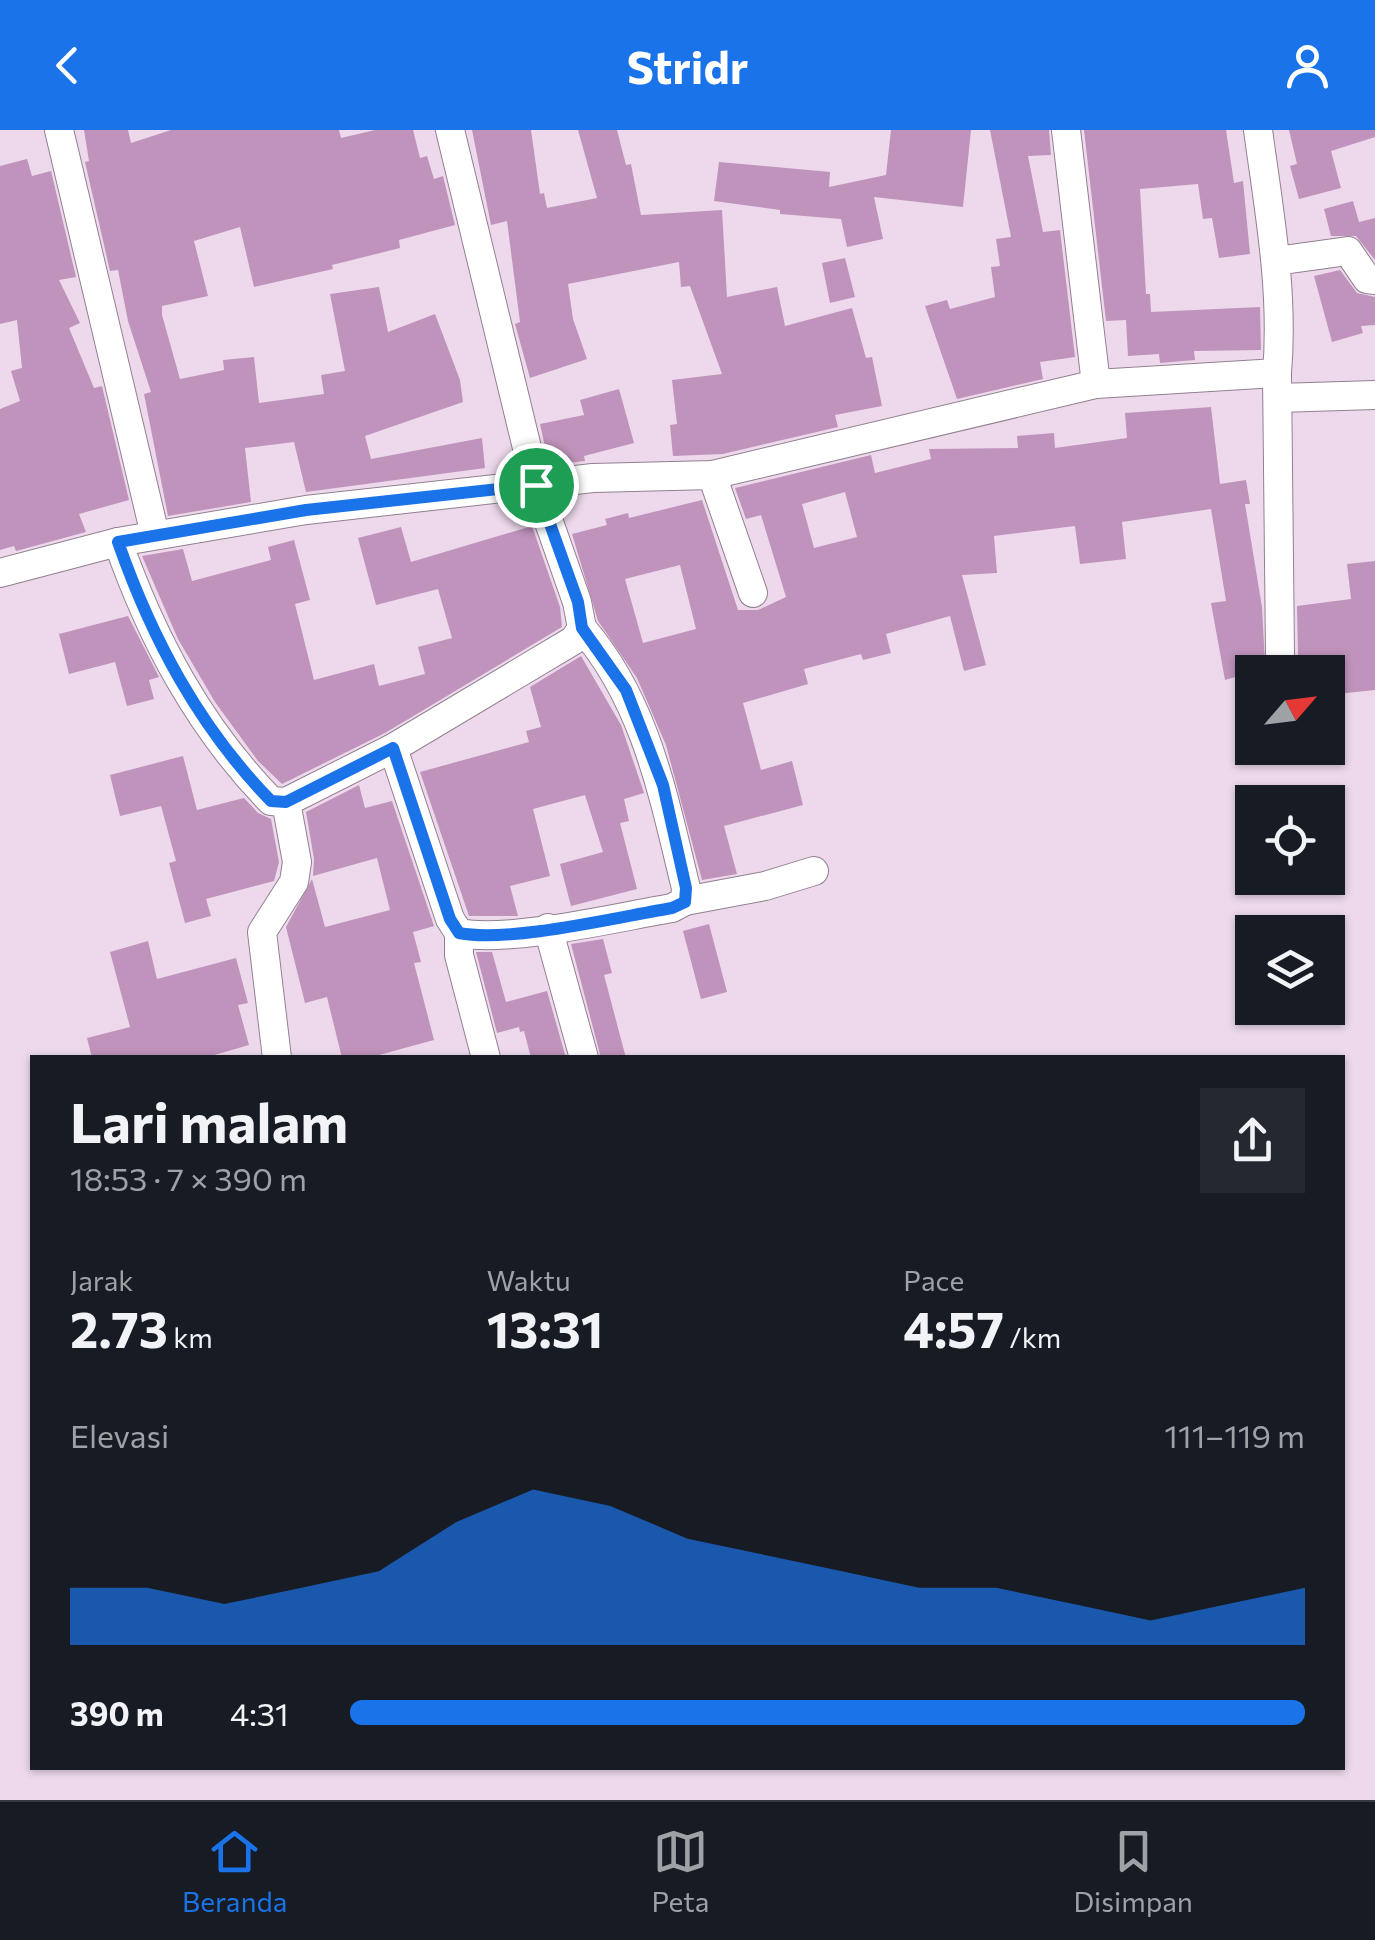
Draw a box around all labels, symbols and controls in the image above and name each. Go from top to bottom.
icon: back [40,38,95,93]
text: Stridr [627,38,748,93]
icon: person [1280,38,1335,93]
pin [494,443,579,528]
icon: arrive [509,458,564,513]
north arrow [1235,655,1345,765]
map controls [1235,655,1345,1025]
button: locate [1235,785,1345,895]
button: layers [1235,915,1345,1025]
text: Lari malam [70,1087,348,1154]
button: share [1200,1088,1305,1193]
text: 18:53 · 7 × 390 m [70,1158,307,1198]
text: Jarak [70,1263,134,1297]
text: Waktu [487,1263,571,1297]
text: Pace [903,1263,964,1297]
text: 2.73 [70,1297,168,1358]
text: 13:31 [487,1297,603,1358]
text: 4:57 [903,1297,1004,1358]
text: km [168,1320,213,1354]
text: /km [1004,1320,1061,1354]
text: Elevasi [70,1415,169,1455]
text: 111–119 m [1164,1415,1305,1455]
text: 390 m [70,1693,164,1733]
text: 4:31 [230,1693,289,1733]
tab: Beranda [182,1824,287,1918]
tab: Peta [652,1824,709,1918]
tab: Disimpan [1073,1824,1193,1918]

